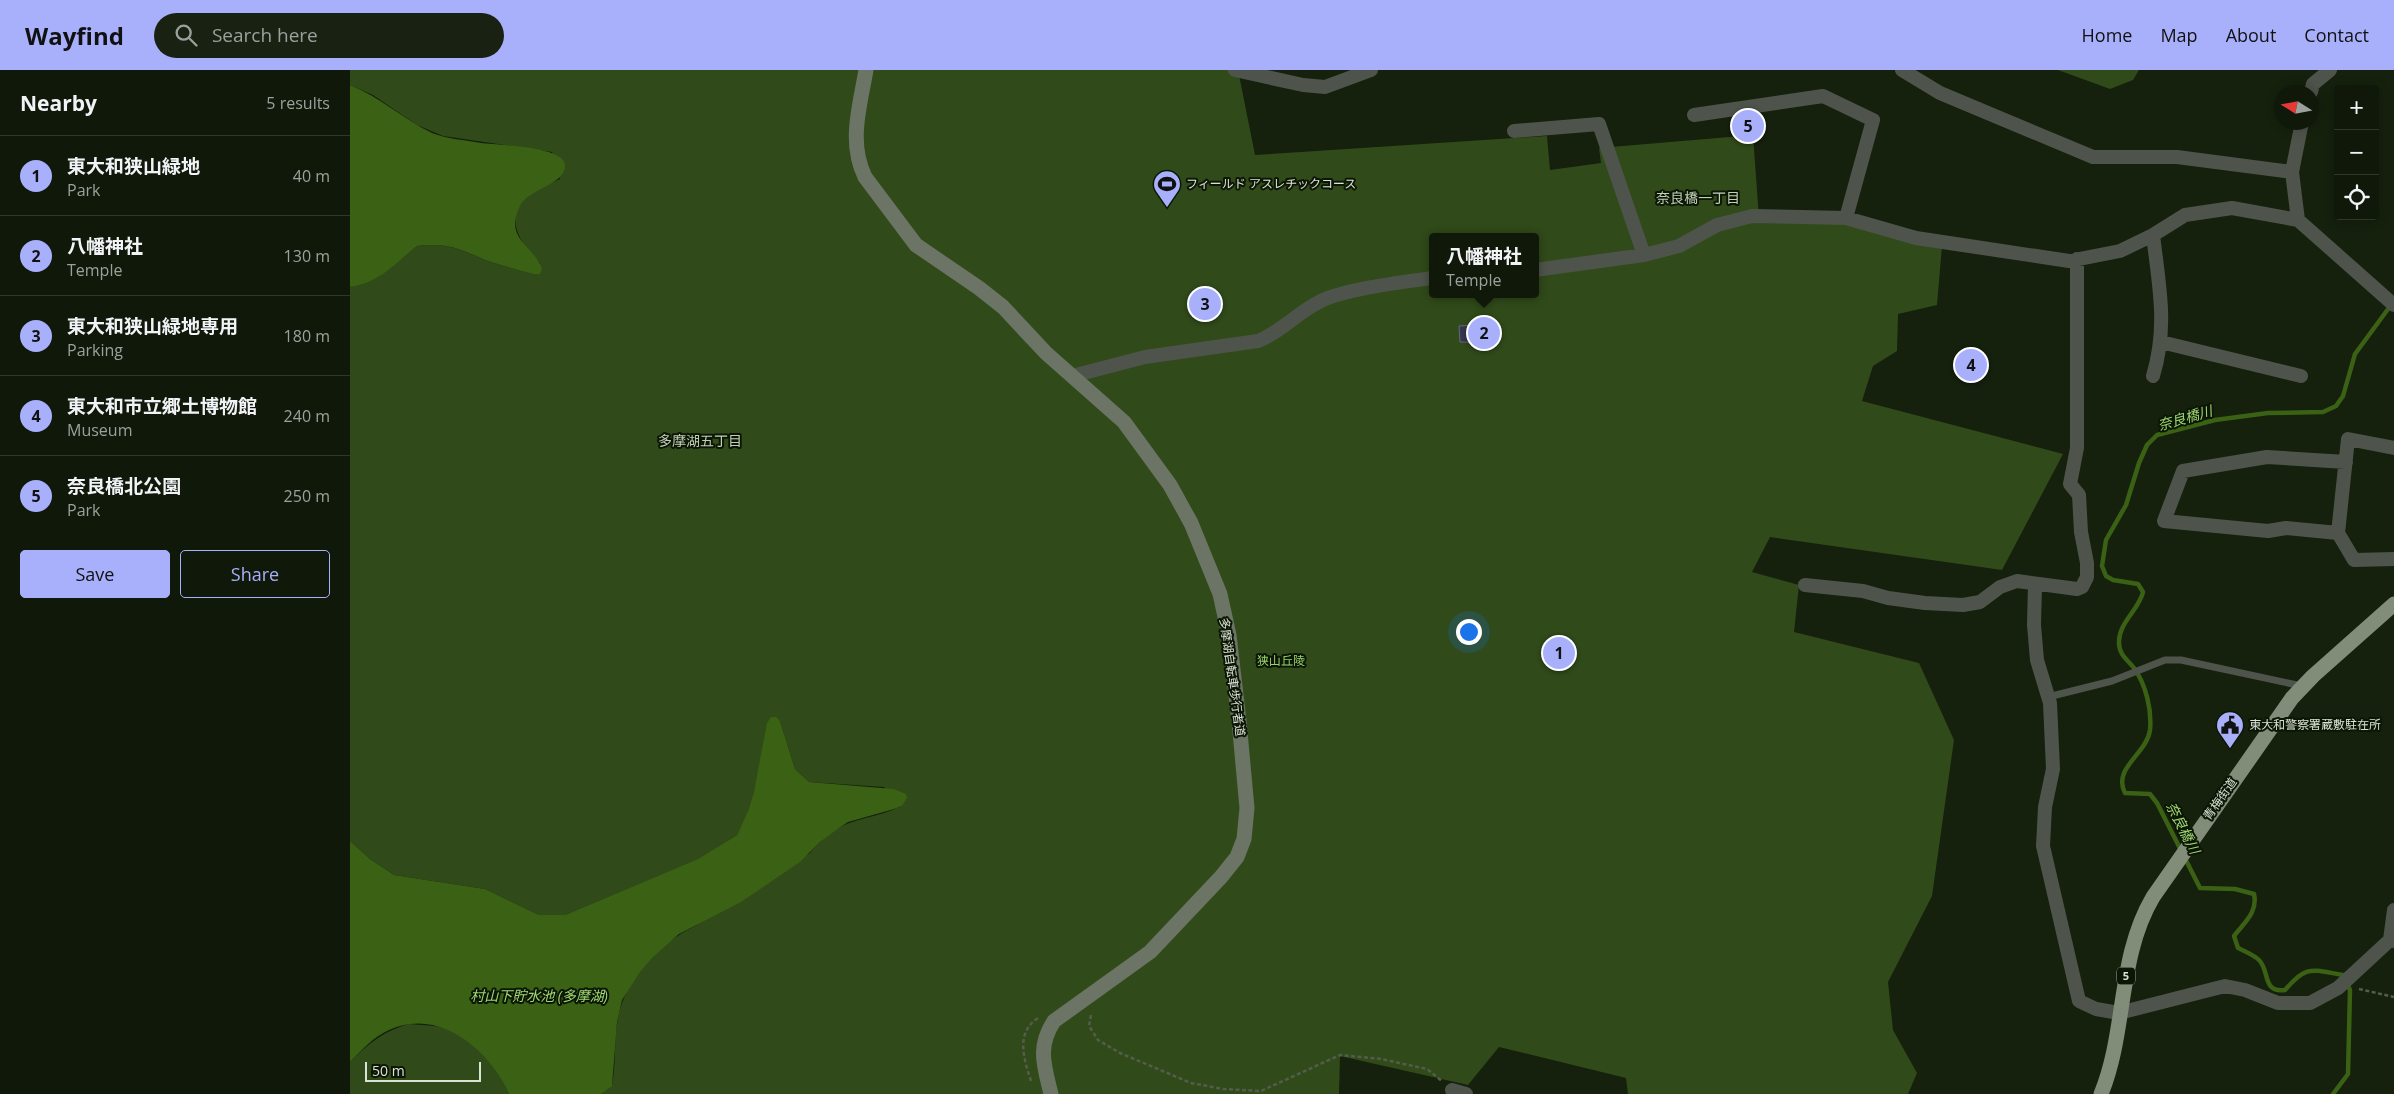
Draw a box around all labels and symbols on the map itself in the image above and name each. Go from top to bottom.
north arrow [2274,85,2319,130]
pin: 5 [1732,107,1764,145]
sports icon: フィールド アスレチックコース [1152,169,1182,208]
place label: フィールド アスレチックコース [1186,175,1356,192]
district label: 奈良橋一丁目 [1656,188,1740,207]
pin: 3 [1189,285,1221,323]
pin: 2 [1468,314,1500,352]
pin: 4 [1955,346,1987,384]
water label: 奈良橋川 [2155,400,2216,434]
district label: 多摩湖五丁目 [658,431,742,450]
street label: 多摩湖自転車歩行者道 [1216,616,1249,738]
your location [1456,619,1482,645]
pin: 1 [1543,634,1575,672]
park label: 狭山丘陵 [1257,652,1305,669]
public building icon: 東大和警察署蔵敷駐在所 [2215,710,2245,749]
place label: 東大和警察署蔵敷駐在所 [2249,716,2381,733]
street label: 青梅街道 [2199,774,2240,823]
water label: 奈良橋川 [2162,799,2206,859]
road number: 5 [2117,968,2135,984]
water label: 村山下貯水池 (多摩湖) [470,986,608,1005]
scale bar [365,1059,481,1082]

